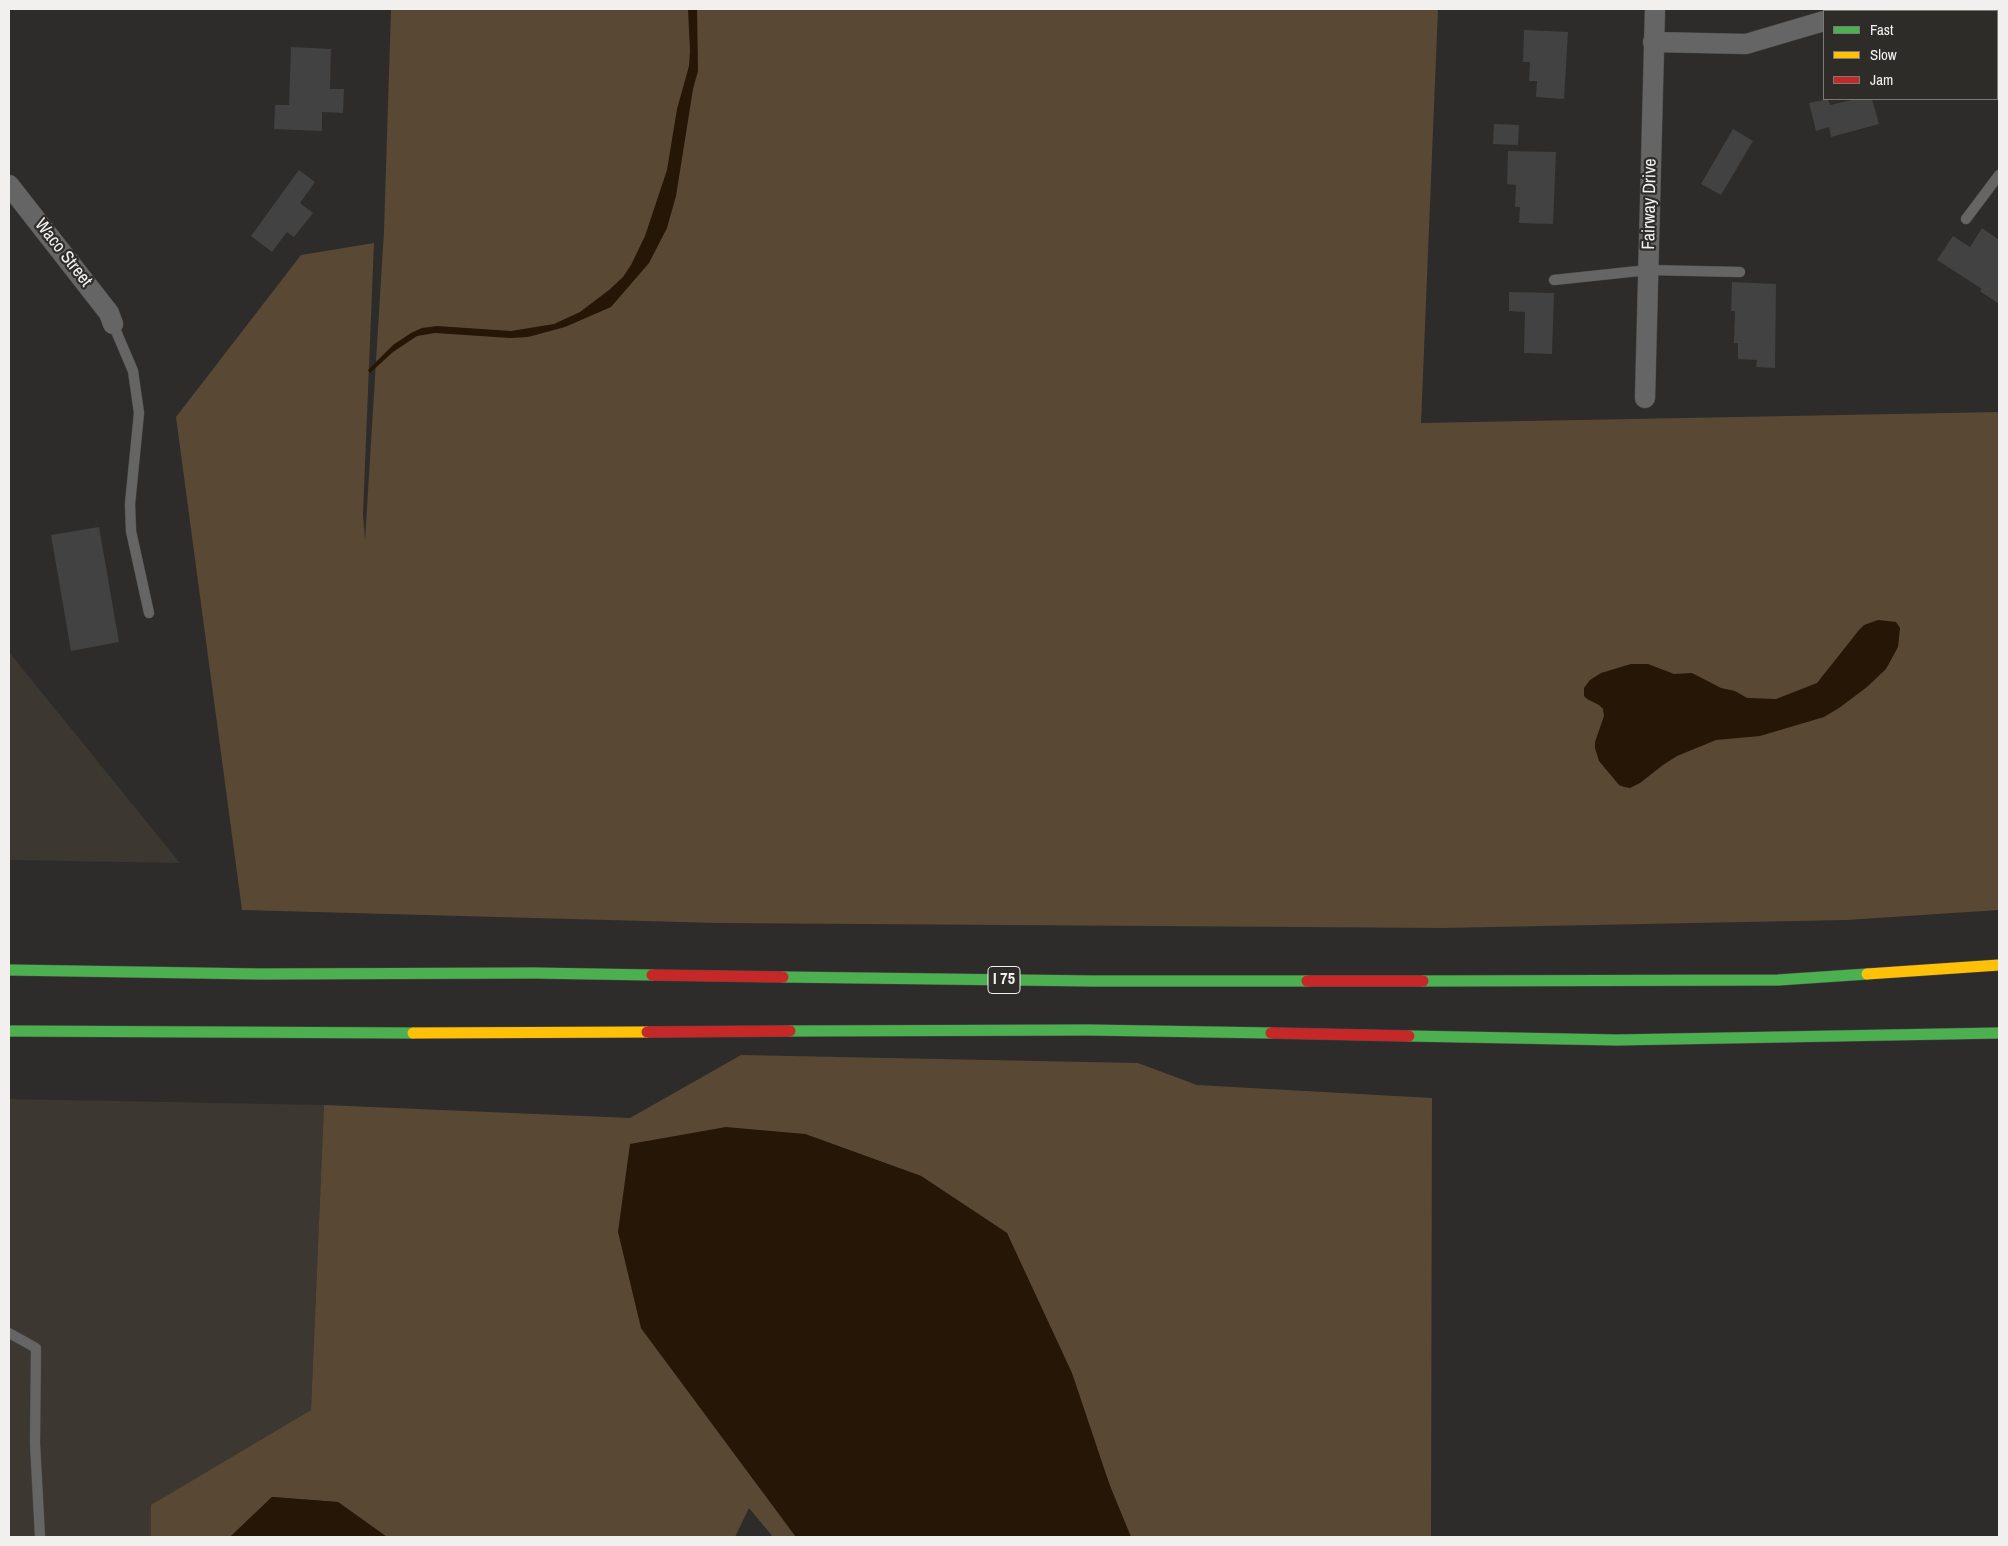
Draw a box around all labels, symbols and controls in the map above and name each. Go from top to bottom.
legend [1823,10,1998,100]
text: Fast [1870,19,1893,40]
text: Slow [1870,44,1897,65]
text: Jam [1870,69,1893,90]
street label: Fairway Drive [1638,158,1662,250]
street label: Waco Street [30,215,96,291]
road number: I 75 [988,966,1020,994]

